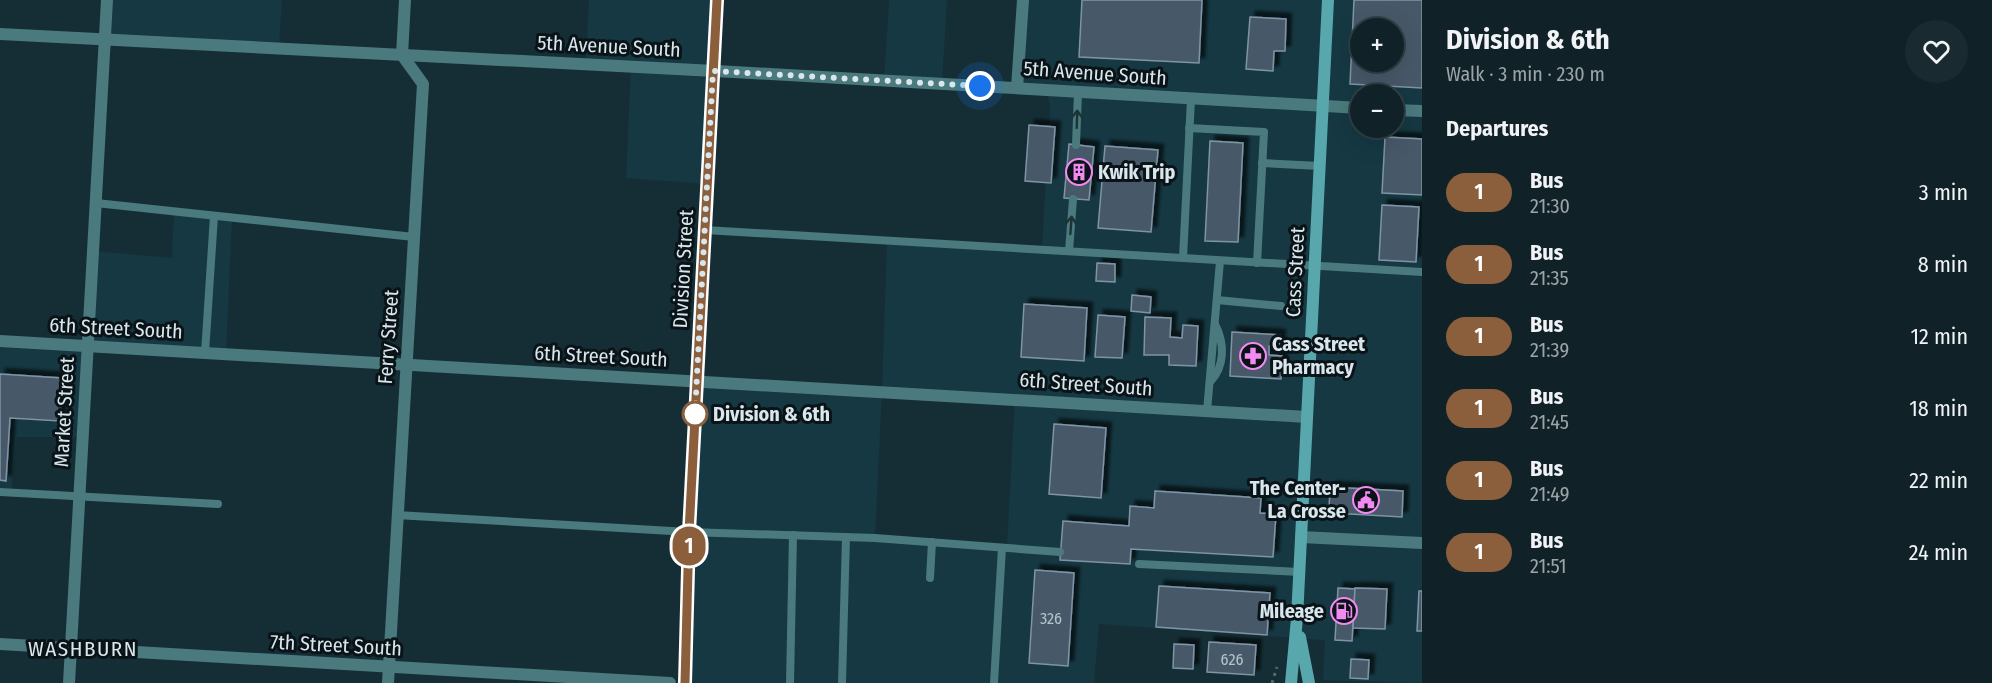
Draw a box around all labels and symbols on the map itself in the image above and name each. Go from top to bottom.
street label: 5th Avenue South [537,30,681,62]
street label: 5th Avenue South [1023,56,1167,90]
your location [965,71,995,101]
one-way arrow [1071,109,1082,129]
building icon: Kwik Trip [1064,157,1094,187]
place label: Kwik Trip [1098,160,1175,184]
street label: Division Street [668,208,698,329]
one-way arrow [1066,215,1077,235]
street label: Cass Street [1281,226,1309,318]
street label: Ferry Street [373,288,403,385]
street label: 6th Street South [49,313,183,343]
place label: Cass Street Pharmacy [1272,332,1366,379]
street label: 6th Street South [534,341,668,371]
pharmacy icon: Cass Street Pharmacy [1238,341,1268,371]
street label: Market Street [49,356,79,468]
street label: 6th Street South [1019,367,1153,401]
marker: Division & 6th [682,401,708,427]
place label: Division & 6th [713,402,830,426]
place label: The Center- La Crosse [1250,476,1346,523]
public building icon: The Center- La Crosse [1351,485,1381,515]
line badge: 1 [670,526,708,566]
fuel station icon: Mileage [1329,596,1359,626]
place label: Mileage [1260,599,1324,623]
house number: 326 [1040,609,1062,628]
street label: 7th Street South [270,630,402,660]
district label: WASHBURN [28,636,138,662]
house number: 626 [1221,650,1243,669]

